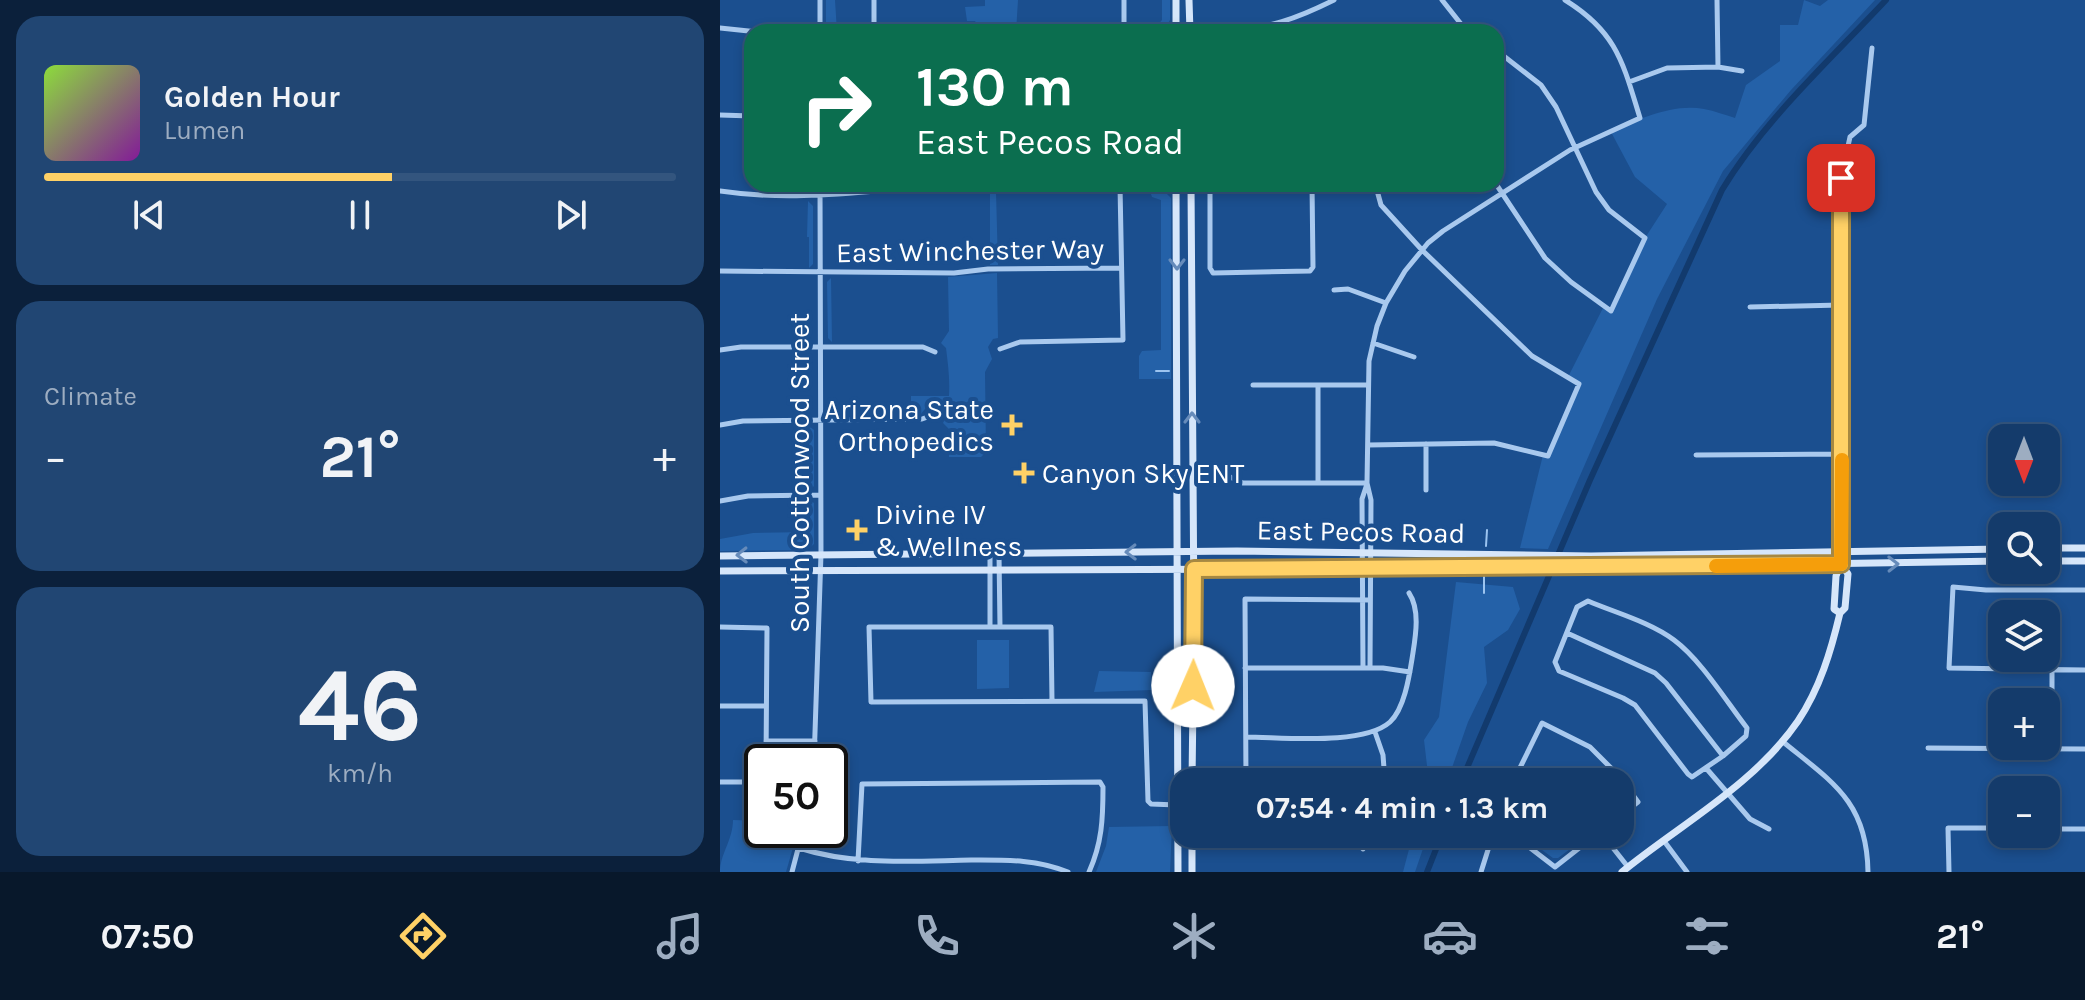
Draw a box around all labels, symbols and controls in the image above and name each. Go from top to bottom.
text: 130 m [916,54,1074,119]
icon: right [784,56,888,160]
text: Golden Hour [164,79,340,115]
text: Lumen [164,115,245,146]
text: East Pecos Road [916,121,1184,163]
pin [1807,144,1875,212]
icon: arrive [1819,156,1863,200]
icon: previous [127,193,171,237]
icon: pause [338,193,382,237]
icon: next [549,193,593,237]
street label: East Winchester Way [836,232,1104,269]
one-way arrow [1168,258,1186,271]
street label: South Cottonwood Street [783,313,816,633]
text: Climate [44,381,137,412]
place label: Arizona State Orthopedics [824,393,994,458]
one-way arrow [1183,411,1201,424]
marker: Arizona State Orthopedics [1001,414,1023,436]
text: 21° [320,422,401,492]
north arrow [1988,424,2060,496]
map controls [1988,424,2060,848]
text: − [44,432,67,483]
text: + [653,432,676,483]
place label: Canyon Sky ENT [1042,457,1244,490]
marker: Canyon Sky ENT [1013,462,1035,484]
place label: Divine IV & Wellness [875,498,1022,563]
button: search [1988,512,2060,584]
street label: East Pecos Road [1256,513,1466,550]
marker: Divine IV & Wellness [846,519,868,541]
one-way arrow [1124,544,1137,561]
one-way arrow [735,547,748,564]
one-way arrow [1887,555,1900,573]
button: layers [1988,600,2060,672]
position arrow [1151,644,1235,728]
text: 46 [297,645,423,766]
button: + [1988,688,2060,760]
speed limit sign: 50 [744,744,848,848]
text: km/h [327,758,393,789]
button: − [1988,776,2060,848]
text: 07:54 · 4 min · 1.3 km [1256,790,1548,826]
icon: directions [395,908,451,964]
icon: music [652,908,708,964]
icon: phone [909,908,965,964]
icon: climate [1166,908,1222,964]
icon: car [1422,908,1478,964]
icon: filters [1679,908,1735,964]
text: 07:50 [100,915,195,957]
text: 21° [1936,915,1985,957]

